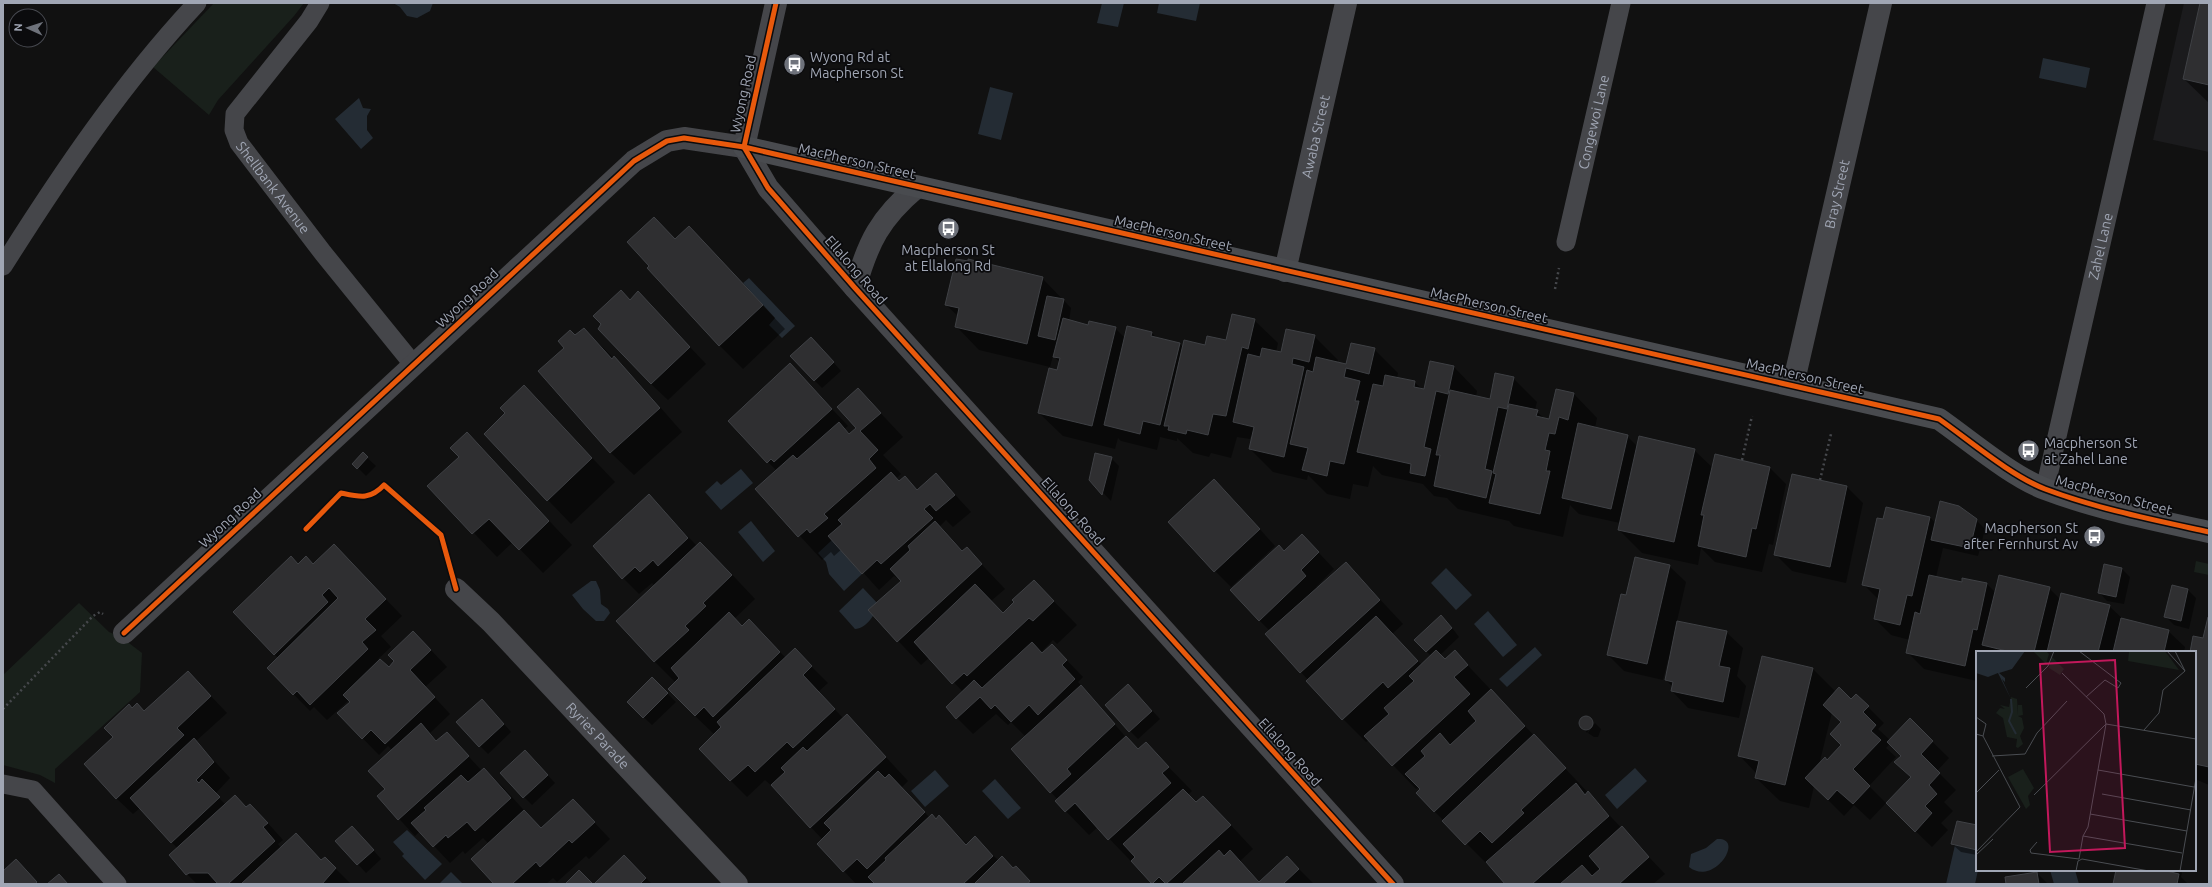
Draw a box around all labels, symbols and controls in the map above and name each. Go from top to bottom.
north arrow [8,8,48,48]
text: N [12,23,24,32]
place label: Wyong Rd at Macpherson St [810,49,904,81]
bus stop icon: Wyong Rd at Macpherson St [782,52,808,78]
street label: Wyong Road [727,54,759,134]
street label: Congewoi Lane [1575,73,1612,171]
street label: Awaba Street [1298,93,1333,180]
street label: Shellbank Avenue [233,138,313,237]
street label: MacPherson Street [797,140,918,182]
street label: Bray Street [1821,157,1853,230]
street label: Zahel Lane [2085,211,2116,281]
street label: MacPherson Street [1113,212,1234,254]
bus stop icon: Macpherson St at Ellalong Rd [935,215,961,241]
street label: Ellalong Road [822,232,890,308]
place label: Macpherson St at Ellalong Rd [901,242,995,274]
street label: Wyong Road [433,265,501,331]
street label: MacPherson Street [1429,284,1550,326]
street label: MacPherson Street [1745,355,1866,397]
place label: Macpherson St at Zahel Lane [2044,435,2138,467]
bus stop icon: Macpherson St at Zahel Lane [2015,438,2041,464]
street label: MacPherson Street [2054,472,2174,518]
street label: Ellalong Road [1038,474,1108,548]
street label: Wyong Road [196,485,264,551]
place label: Macpherson St after Fernhurst Av [1964,520,2078,552]
bus stop icon: Macpherson St after Fernhurst Av [2081,523,2107,549]
inset map [1976,651,2196,871]
street label: Ryries Parade [563,699,633,772]
street label: Ellalong Road [1255,715,1325,789]

